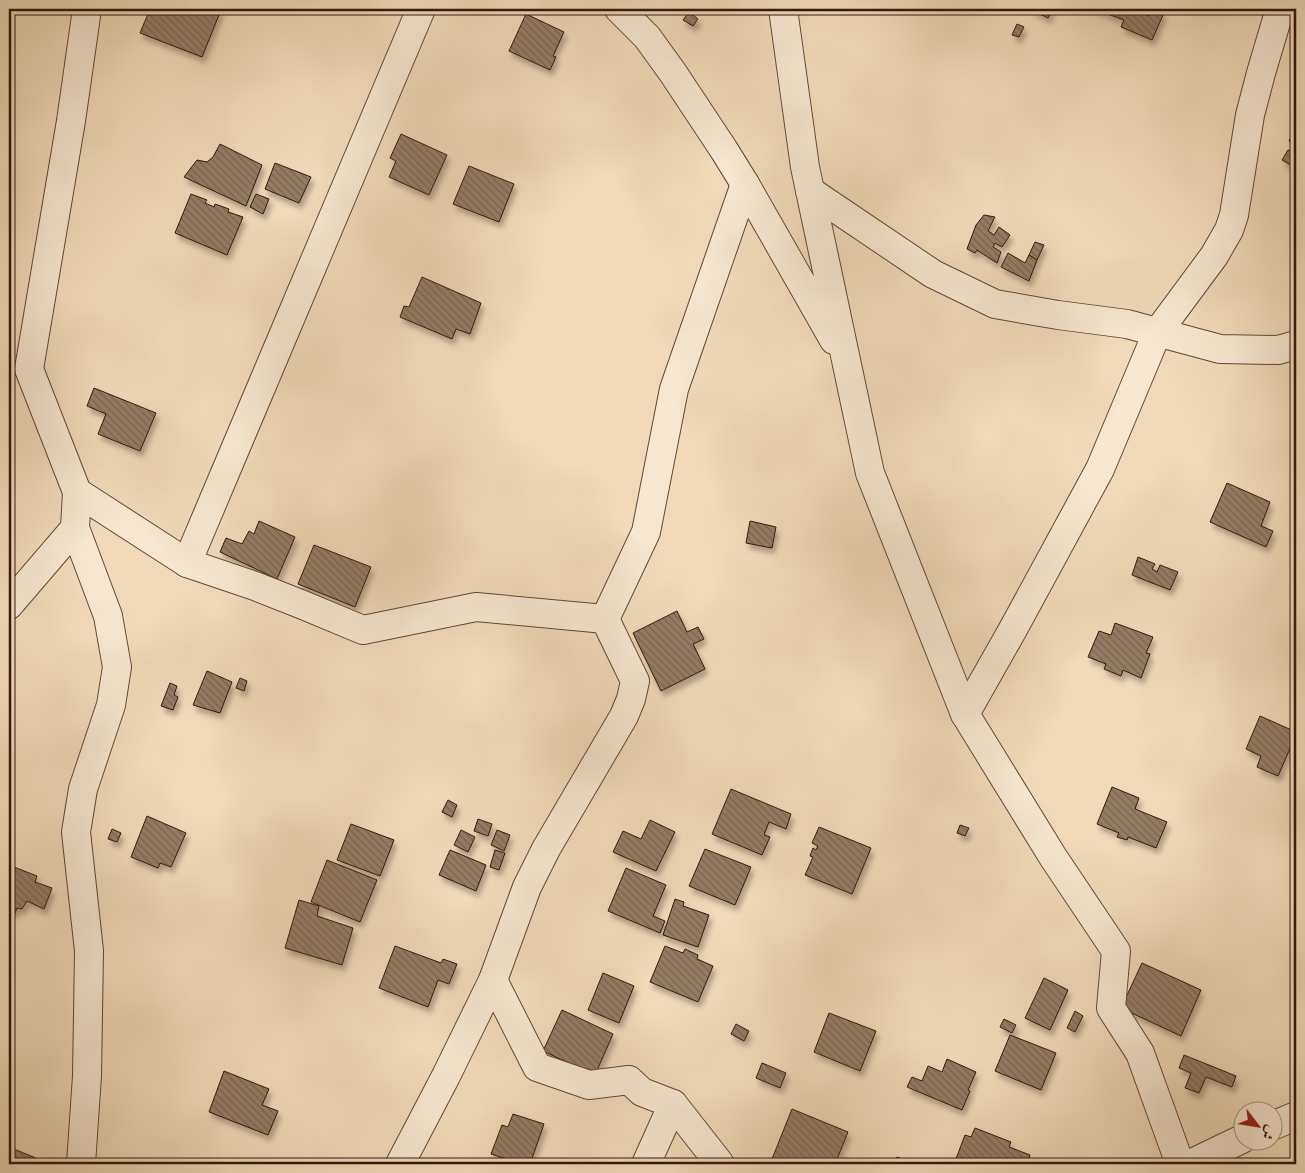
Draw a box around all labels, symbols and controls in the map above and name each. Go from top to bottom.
north arrow [1232,1100,1282,1150]
text: ش [1257,1122,1280,1143]

